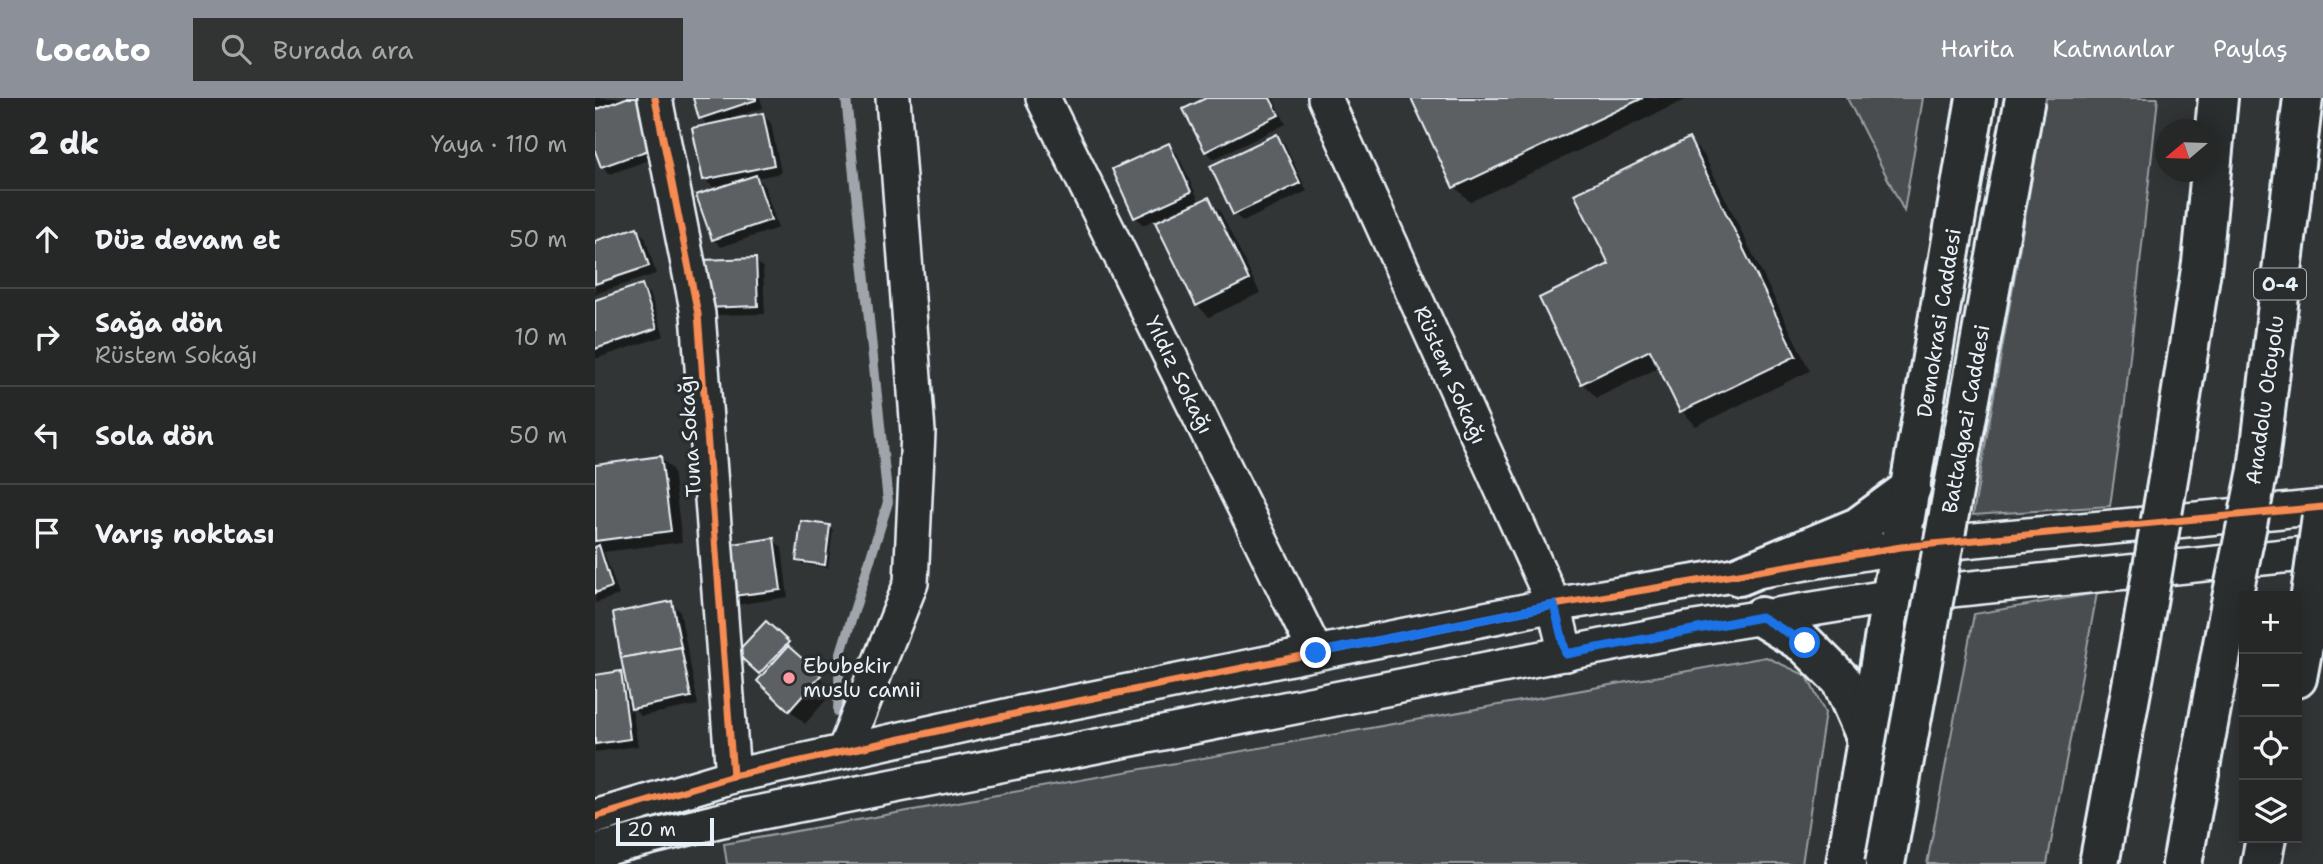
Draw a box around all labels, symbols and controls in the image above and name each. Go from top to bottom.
search box [193,18,683,81]
text: Locato [35,27,151,72]
icon: search [217,30,255,68]
text: Burada ara [273,32,413,67]
text: Harita [1941,33,2014,65]
text: Katmanlar [2052,33,2175,65]
text: Paylaş [2213,33,2288,65]
north arrow [2155,119,2218,182]
text: 2 dk [28,123,99,164]
text: Yaya · 110 m [431,129,567,159]
icon: ahead [28,220,66,258]
text: Düz devam et [95,222,280,257]
text: 50 m [509,224,567,254]
street label: Demokrasi Caddesi [1910,226,1968,420]
road number: O-4 [2254,268,2306,300]
street label: Rüstem Sokağı [1407,301,1493,449]
text: Sağa dön [95,305,223,340]
street label: Yıldız Sokağı [1138,311,1220,439]
street label: Anadolu Otoyolu [2239,314,2291,486]
icon: right [28,318,66,356]
text: 10 m [514,322,567,352]
street label: Battalgazi Caddesi [1936,322,1996,516]
text: Rüstem Sokağı [95,340,258,370]
street label: Tuna Sokağı [672,374,708,498]
icon: left [28,416,66,454]
text: Sola dön [95,418,214,453]
text: 50 m [509,420,567,450]
icon: arrive [28,514,66,552]
text: Varış noktası [95,516,275,551]
map controls [2239,591,2302,843]
button: + [2239,591,2302,654]
route start [1789,627,1820,658]
route end [1300,637,1331,668]
place label: Ebubekir muslu camii [803,652,921,704]
button: − [2239,654,2302,717]
marker: Ebubekir muslu camii [781,670,797,686]
button: locate [2239,717,2302,780]
button: layers [2239,780,2302,843]
scale bar [616,815,714,847]
text: 20 m [627,817,676,842]

